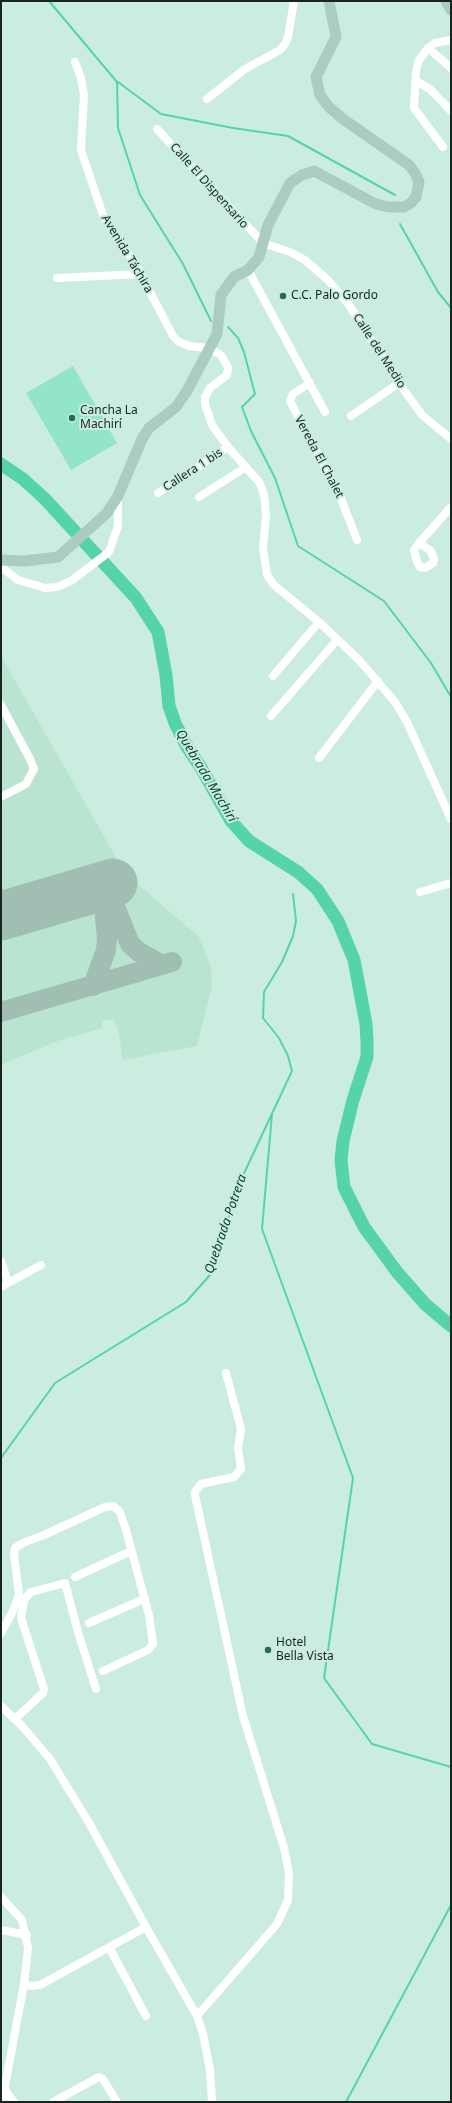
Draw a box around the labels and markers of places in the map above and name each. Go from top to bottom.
place label: C.C. Palo Gordo [291,289,378,303]
marker: C.C. Palo Gordo [278,291,288,301]
place label: Cancha La Machirí [80,404,138,432]
marker: Cancha La Machirí [67,413,77,423]
place label: Hotel Bella Vista [276,1636,334,1664]
marker: Hotel Bella Vista [263,1645,273,1655]

